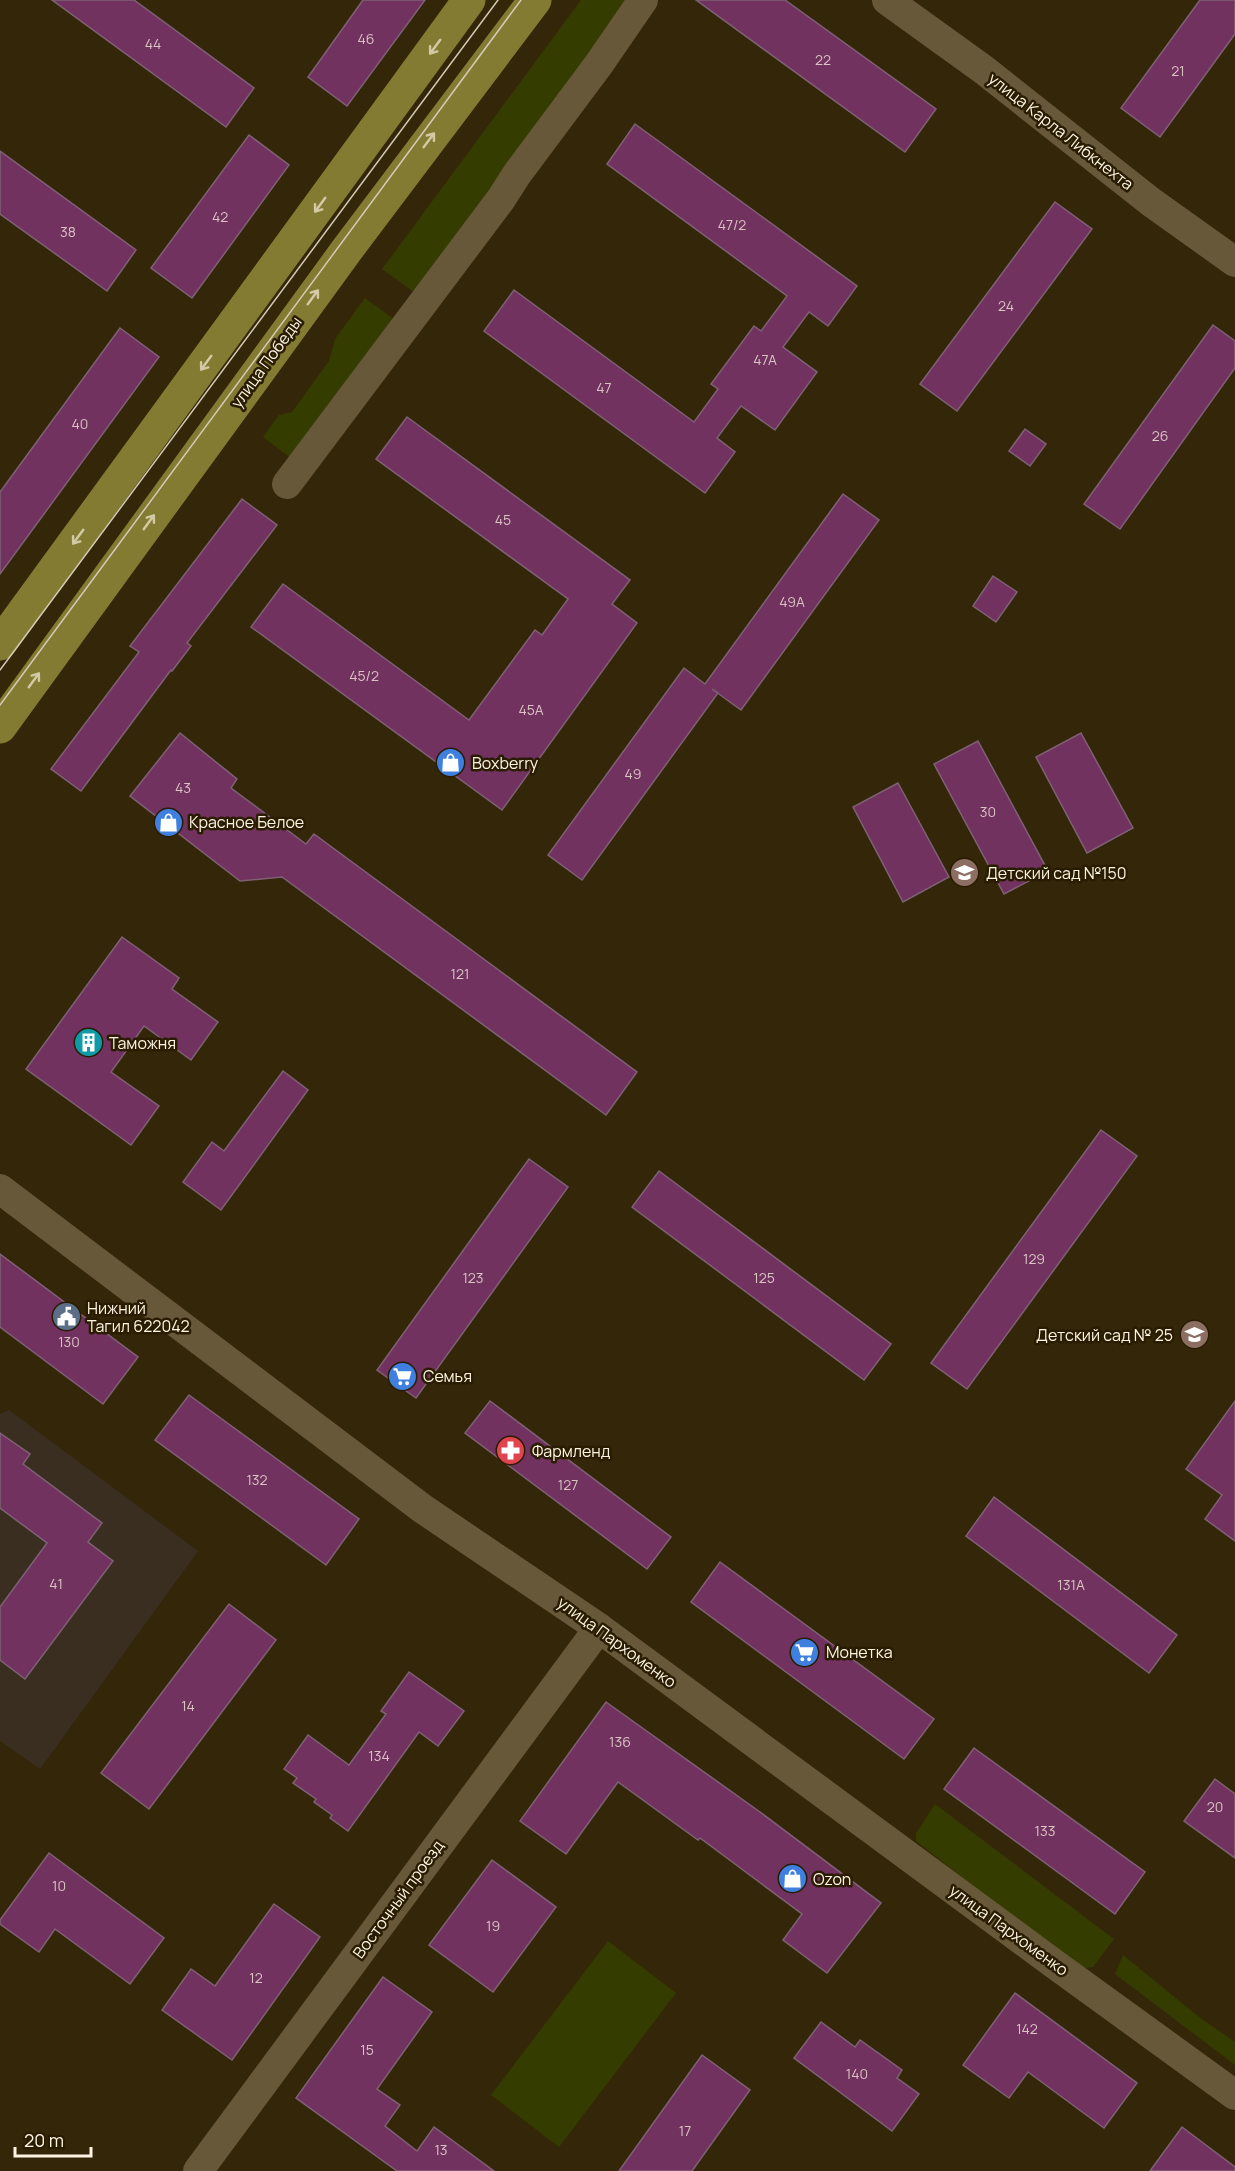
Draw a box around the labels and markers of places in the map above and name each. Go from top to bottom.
shop icon: Boxberry [435,747,467,779]
place label: Boxberry [472,752,539,774]
shop icon: Красное Белое [152,806,184,838]
place label: Красное Белое [189,811,304,833]
school or university icon: Детский сад №150 [949,857,981,889]
place label: Детский сад №150 [986,862,1127,884]
building icon: Таможня [72,1027,104,1059]
place label: Таможня [109,1032,176,1054]
place label: Нижний Тагил 622042 [87,1297,190,1337]
public building icon: Нижний Тагил 622042 [50,1301,82,1333]
school or university icon: Детский сад № 25 [1178,1319,1210,1351]
place label: Детский сад № 25 [1036,1324,1173,1346]
supermarket icon: Семья [386,1360,418,1392]
place label: Семья [423,1365,472,1387]
pharmacy icon: Фармленд [495,1435,527,1467]
place label: Фармленд [532,1440,611,1462]
supermarket icon: Монетка [789,1636,821,1668]
place label: Монетка [826,1641,893,1663]
shop icon: Ozon [776,1863,808,1895]
place label: Ozon [813,1868,851,1890]

